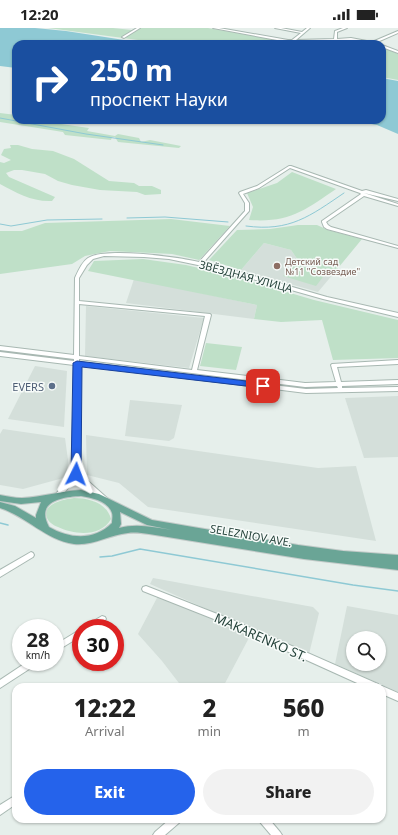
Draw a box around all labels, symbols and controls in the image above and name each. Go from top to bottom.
text: 12:20 [20,4,59,24]
text: 250 m [90,51,173,89]
icon: right [24,56,76,108]
text: проспект Науки [90,87,228,111]
place label: Детский сад №11 "Созвездие" [285,255,360,278]
street label: ЗВЁЗДНАЯ УЛИЦА [198,256,295,296]
marker: Детский сад №11 "Созвездие" [272,261,282,271]
pin [246,369,280,403]
icon: arrive [252,375,274,397]
place label: EVERS [12,379,44,394]
marker: EVERS [47,381,57,391]
position arrow [55,453,97,495]
street label: SELEZNIOV AVE. [209,520,293,550]
street label: MAKARENKO ST. [212,608,310,666]
speed limit sign: 30 [72,619,124,671]
text: 28 [27,626,49,653]
map controls [346,631,386,671]
button: search [346,631,386,671]
text: km/h [26,648,50,662]
text: 12:22 [74,691,136,724]
text: 2 [202,691,216,724]
text: 560 [283,691,324,724]
text: Arrival [85,722,125,740]
text: min [198,722,221,740]
text: m [297,722,310,740]
button: Exit [24,769,195,815]
button: Share [203,769,374,815]

